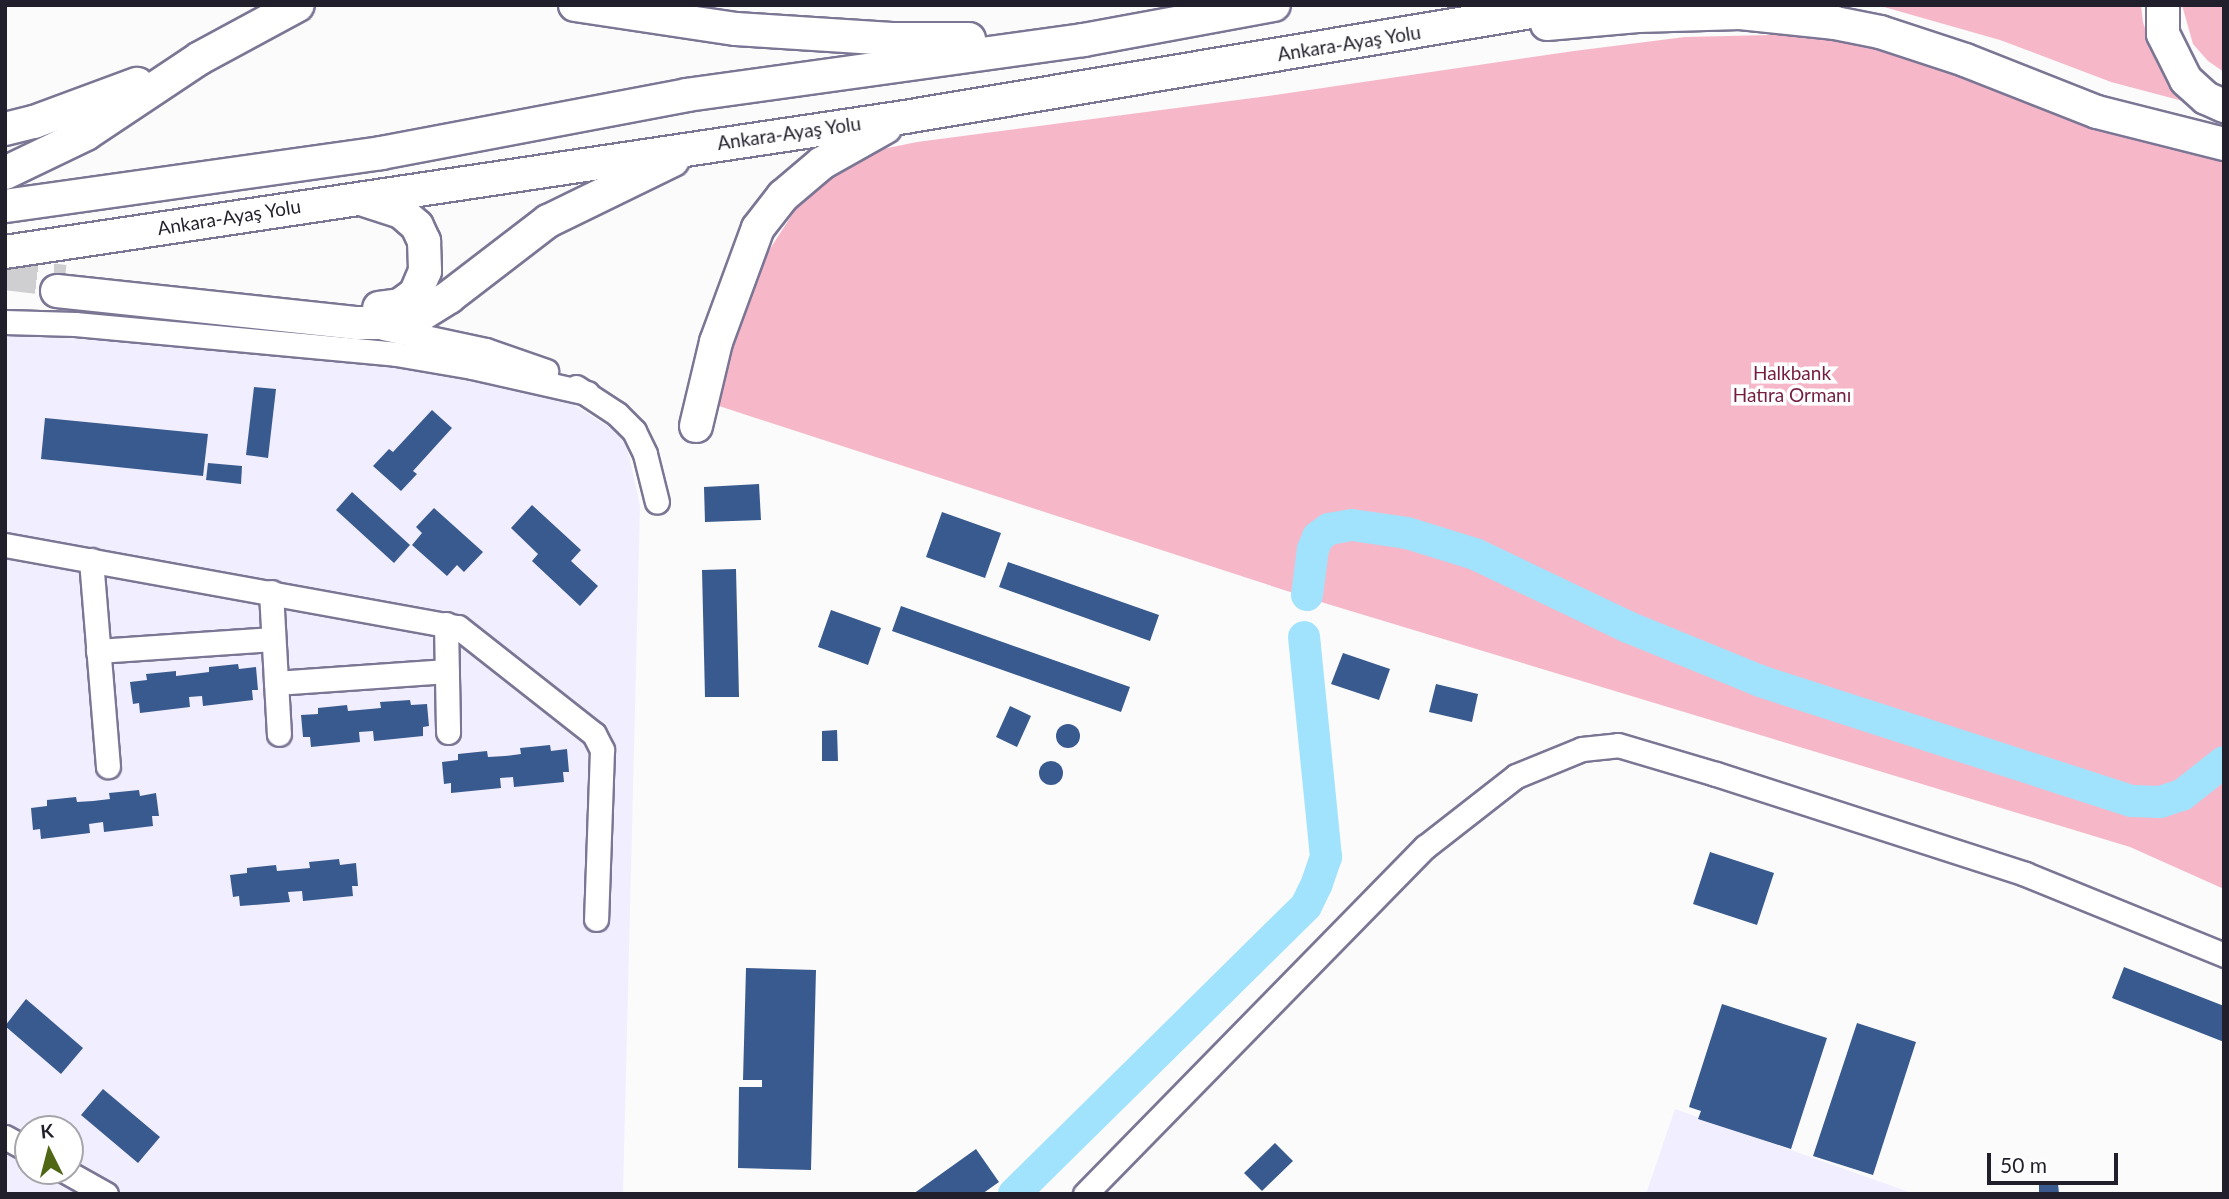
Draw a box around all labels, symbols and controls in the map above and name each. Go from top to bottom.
street label: Ankara-Ayaş Yolu [1275,20,1423,66]
street label: Ankara-Ayaş Yolu [715,112,863,154]
street label: Ankara-Ayaş Yolu [155,194,303,240]
park label: Halkbank Hatıra Ormanı [1733,362,1851,406]
north arrow [14,1115,84,1185]
text: K [39,1118,55,1143]
scale bar [1991,1140,2122,1184]
text: 50 m [2000,1152,2047,1177]

